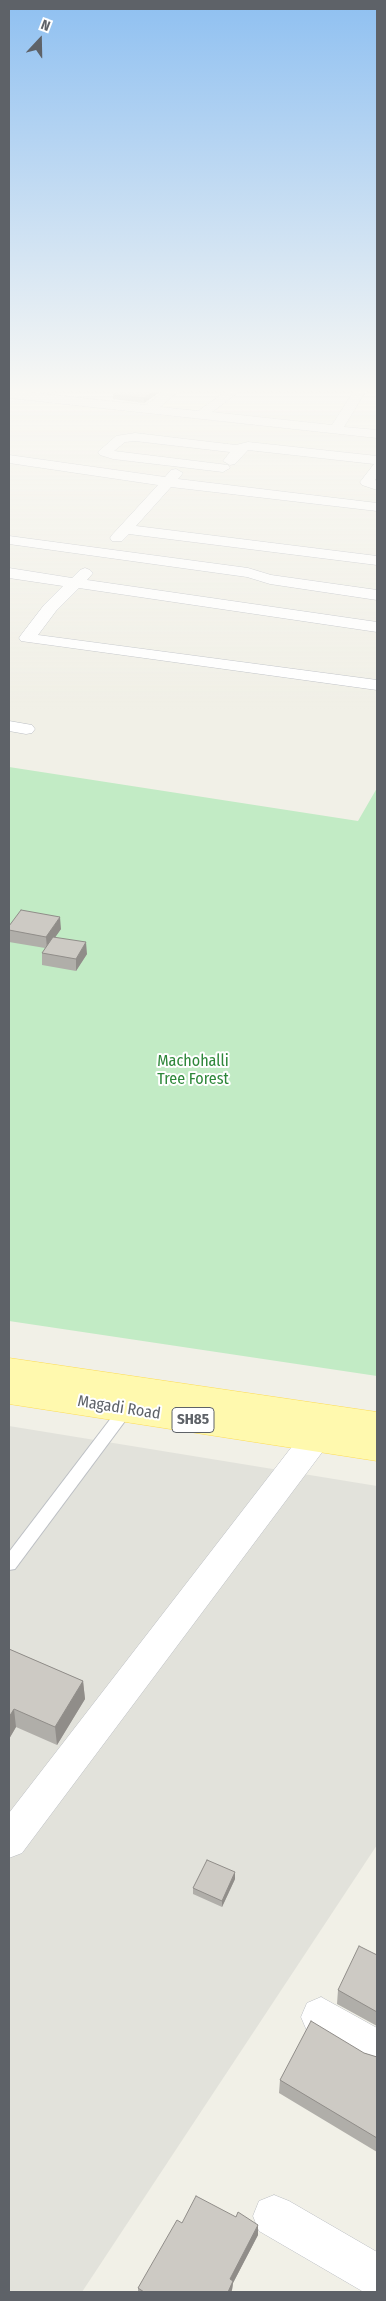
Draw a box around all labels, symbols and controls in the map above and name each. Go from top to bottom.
north arrow [15,15,65,65]
text: N [39,16,53,35]
park label: Machohalli Tree Forest [157,1052,229,1090]
street label: Magadi Road [76,1392,162,1424]
road number: SH85 [172,1408,214,1432]

